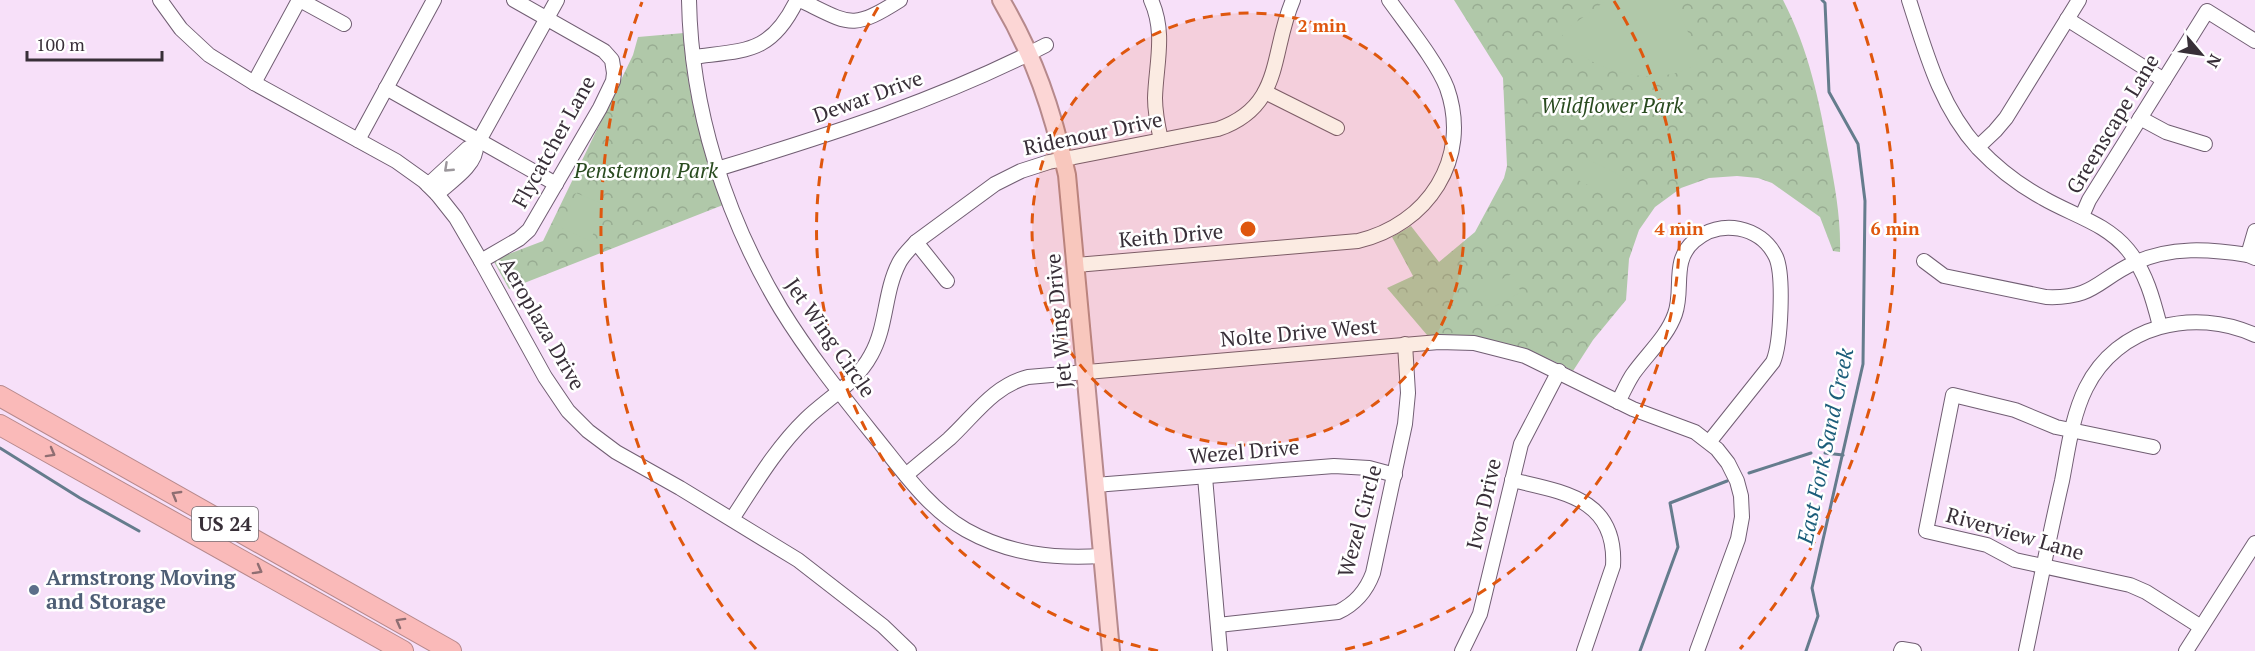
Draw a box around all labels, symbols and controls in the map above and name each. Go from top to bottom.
text: 2 min [1297,13,1347,37]
scale bar [27,24,162,62]
north arrow [2171,24,2231,84]
text: 100 m [36,32,85,56]
street label: Greenscape Lane [2059,48,2165,199]
text: N [2202,51,2227,72]
street label: Dewar Drive [809,63,926,129]
street label: Flycatcher Lane [505,70,601,213]
park label: Wildflower Park [1541,91,1684,119]
street label: Ridenour Drive [1021,105,1165,161]
park label: Penstemon Park [573,156,719,184]
one-way arrow [445,161,455,172]
street label: Keith Drive [1118,216,1224,254]
text: 4 min [1654,216,1704,240]
text: 6 min [1870,216,1920,240]
centre of rings [1238,219,1258,239]
street label: Aeroplaza Drive [494,252,592,395]
street label: Jet Wing Drive [1038,252,1078,390]
street label: Jet Wing Circle [779,272,882,403]
street label: Nolte Drive West [1219,311,1379,353]
water label: East Fork Sand Creek [1789,345,1859,547]
street label: Wezel Drive [1188,432,1300,470]
one-way arrow [45,446,55,458]
street label: Ivor Drive [1459,456,1507,552]
street label: Wezel Circle [1331,462,1387,580]
one-way arrow [171,491,182,502]
street label: Riverview Lane [1943,500,2087,566]
road number: US 24 [192,507,258,541]
one-way arrow [251,562,262,574]
place label: Armstrong Moving and Storage [46,563,237,615]
marker: Armstrong Moving and Storage [27,583,41,597]
one-way arrow [396,618,406,630]

